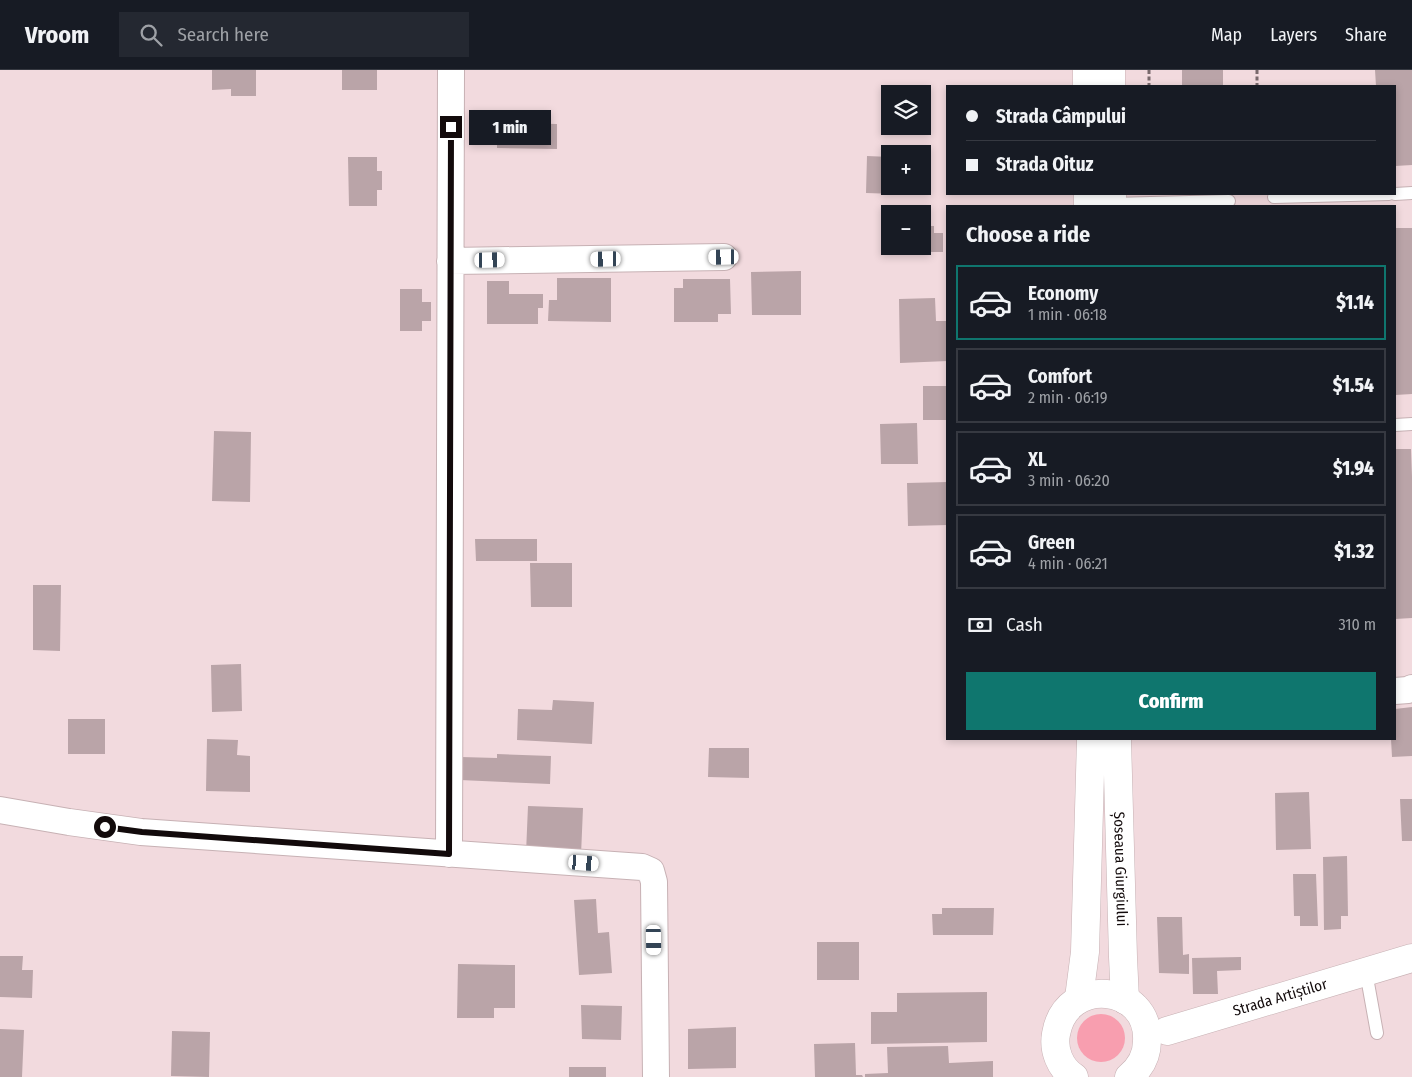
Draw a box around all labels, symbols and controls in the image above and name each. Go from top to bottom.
search box [119,12,469,57]
text: Vroom [25,21,89,49]
icon: search [137,21,165,49]
text: Search here [177,23,269,46]
text: Map [1211,24,1242,46]
text: Layers [1270,24,1317,46]
text: Share [1345,24,1387,46]
map controls [881,85,931,255]
button: layers [881,85,931,135]
text: Strada Câmpului [996,105,1126,128]
callout: 1 min [468,110,551,144]
route end [440,116,462,138]
text: 1 min [493,118,527,137]
button: + [881,145,931,195]
text: Strada Oituz [996,153,1094,176]
button: − [881,205,931,255]
text: Choose a ride [966,221,1090,248]
car [708,249,739,265]
car [590,251,621,267]
car [474,252,505,268]
icon: car [968,280,1013,325]
text: Economy [1028,282,1098,305]
text: $1.14 [1336,291,1374,314]
text: 1 min · 06:18 [1028,305,1107,324]
icon: car [968,363,1013,408]
text: Comfort [1028,365,1092,388]
text: $1.54 [1333,374,1374,397]
text: 2 min · 06:19 [1028,388,1108,407]
icon: car [968,446,1013,491]
text: XL [1028,448,1047,471]
text: $1.94 [1333,457,1374,480]
text: 3 min · 06:20 [1028,471,1110,490]
icon: car [968,529,1013,574]
text: Green [1028,531,1075,554]
text: $1.32 [1334,540,1374,563]
text: 4 min · 06:21 [1028,554,1108,573]
icon: cash [966,611,994,639]
text: Cash [1006,613,1043,636]
text: 310 m [1339,615,1376,634]
button: Confirm [966,672,1376,730]
street label: Șoseaua Giurgiului [1109,811,1131,927]
route start [94,816,116,838]
car [568,854,599,872]
car [646,925,661,955]
street label: Strada Artiștilor [1231,975,1330,1020]

